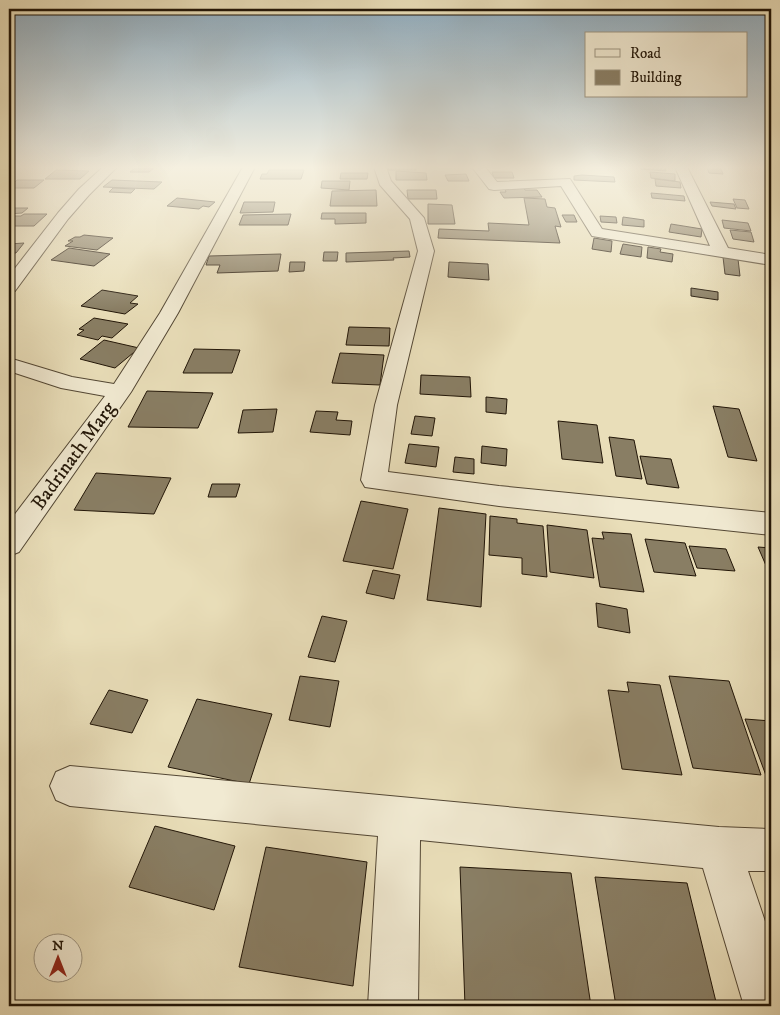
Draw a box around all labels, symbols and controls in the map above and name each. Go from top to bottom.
legend [585,32,748,98]
text: Road [630,44,662,63]
text: Building [630,68,682,87]
street label: Badrinath Marg [26,397,122,515]
north arrow [32,932,82,982]
text: N [52,937,64,955]

